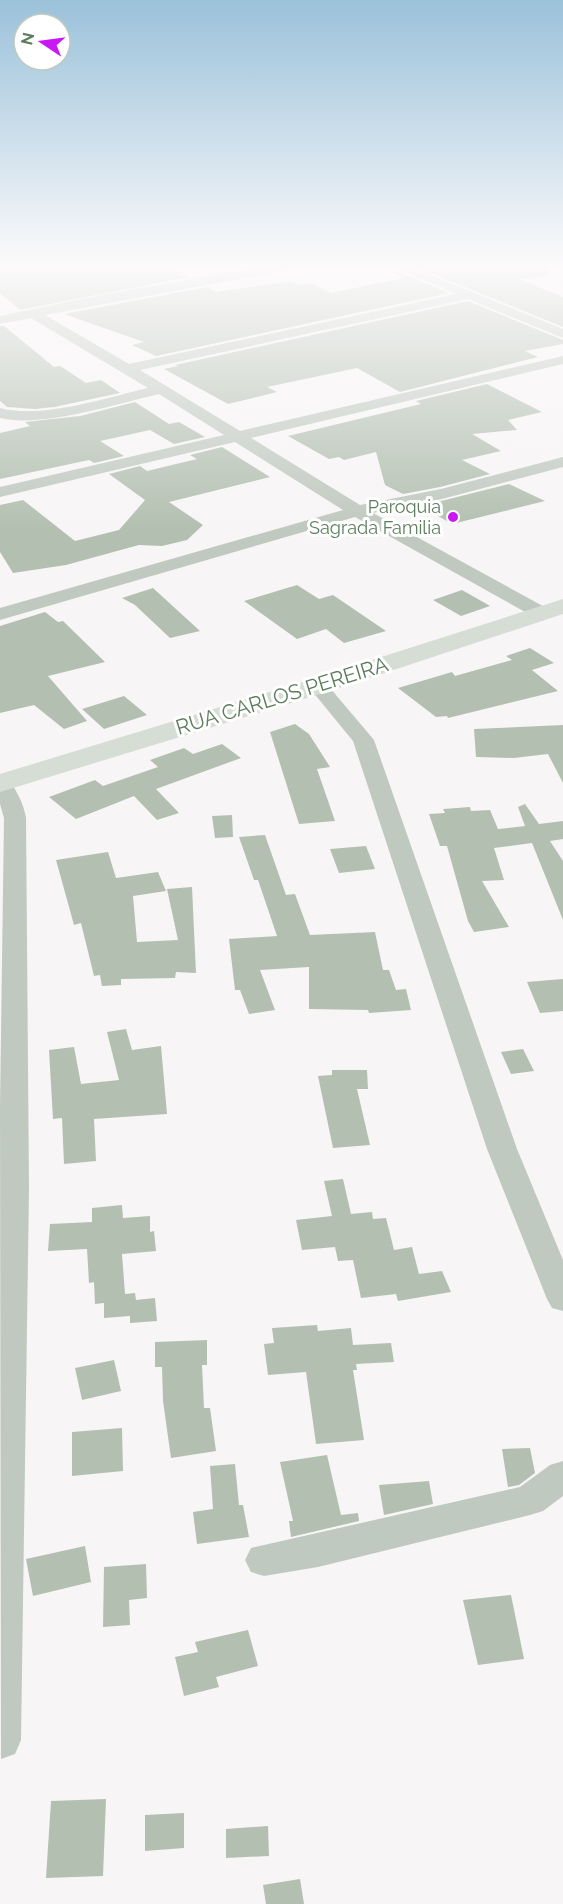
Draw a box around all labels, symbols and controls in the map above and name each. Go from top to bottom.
north arrow [12,12,72,72]
text: N [17,31,39,47]
place label: Paroquia Sagrada Familia [309,496,441,538]
marker: Paroquia Sagrada Familia [446,510,460,524]
street label: RUA CARLOS PEREIRA [173,651,391,740]

